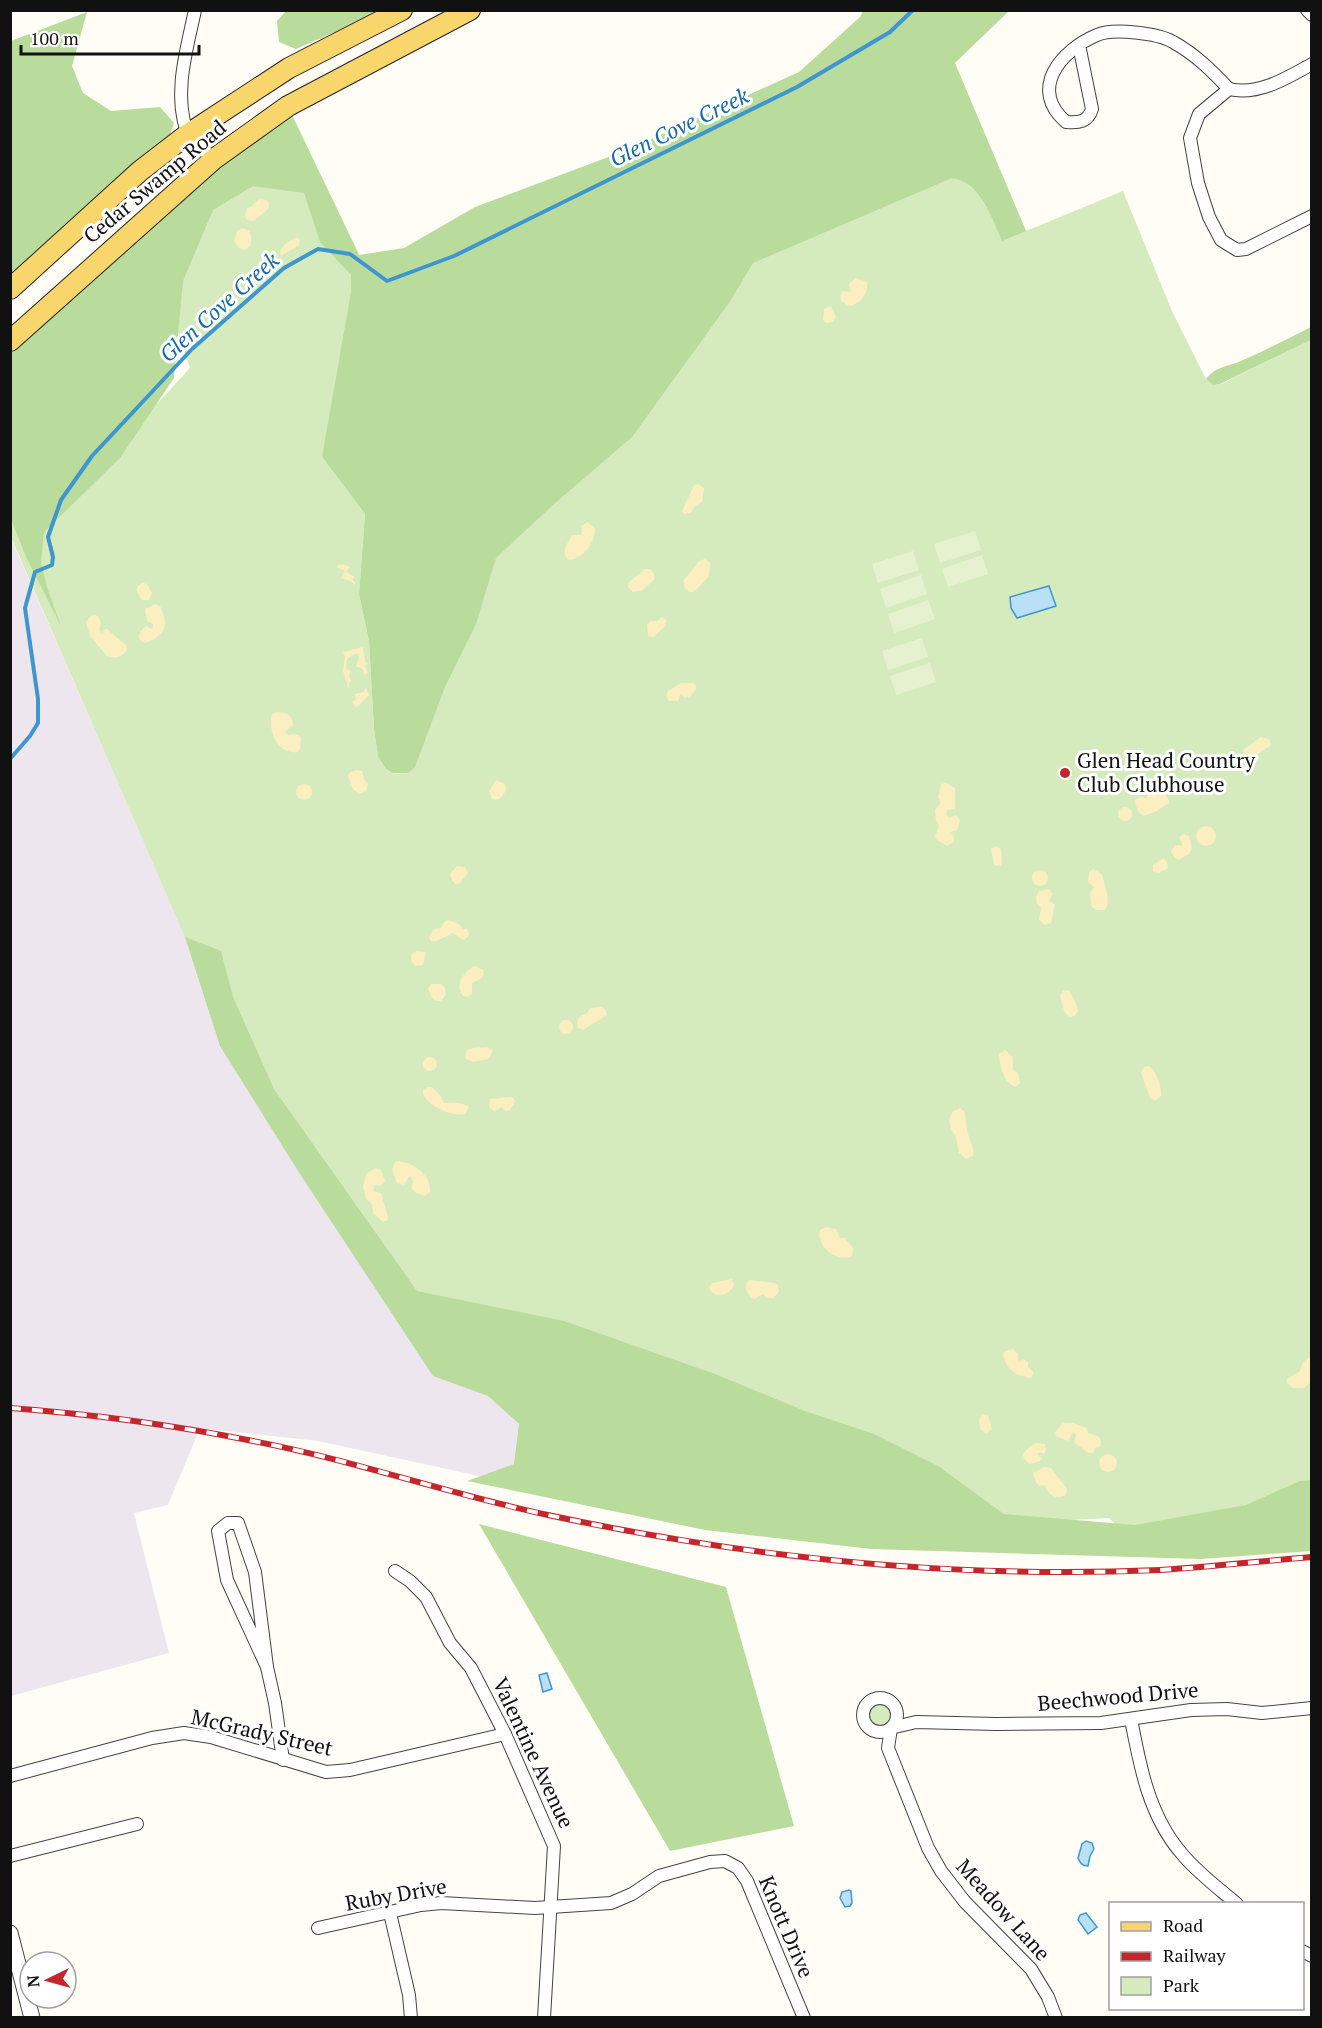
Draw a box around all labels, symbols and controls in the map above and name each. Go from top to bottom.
scale bar [21,18,200,56]
text: 100 m [30,26,79,50]
water label: Glen Cove Creek [604,80,753,173]
street label: Cedar Swamp Road [77,113,232,249]
water label: Glen Cove Creek [153,245,285,368]
place label: Glen Head Country Club Clubhouse [1077,746,1255,798]
marker: Glen Head Country Club Clubhouse [1058,766,1072,780]
street label: Valentine Avenue [487,1673,581,1832]
street label: Beechwood Drive [1036,1675,1199,1717]
street label: McGrady Street [189,1702,336,1762]
street label: Meadow Lane [951,1852,1057,1966]
street label: Ruby Drive [343,1871,449,1917]
street label: Knott Drive [753,1871,821,1982]
legend [1109,1902,1304,2010]
text: Road [1163,1913,1203,1937]
text: Railway [1163,1943,1227,1967]
north arrow [18,1950,78,2010]
text: Park [1163,1973,1200,1997]
text: N [22,1974,45,1988]

